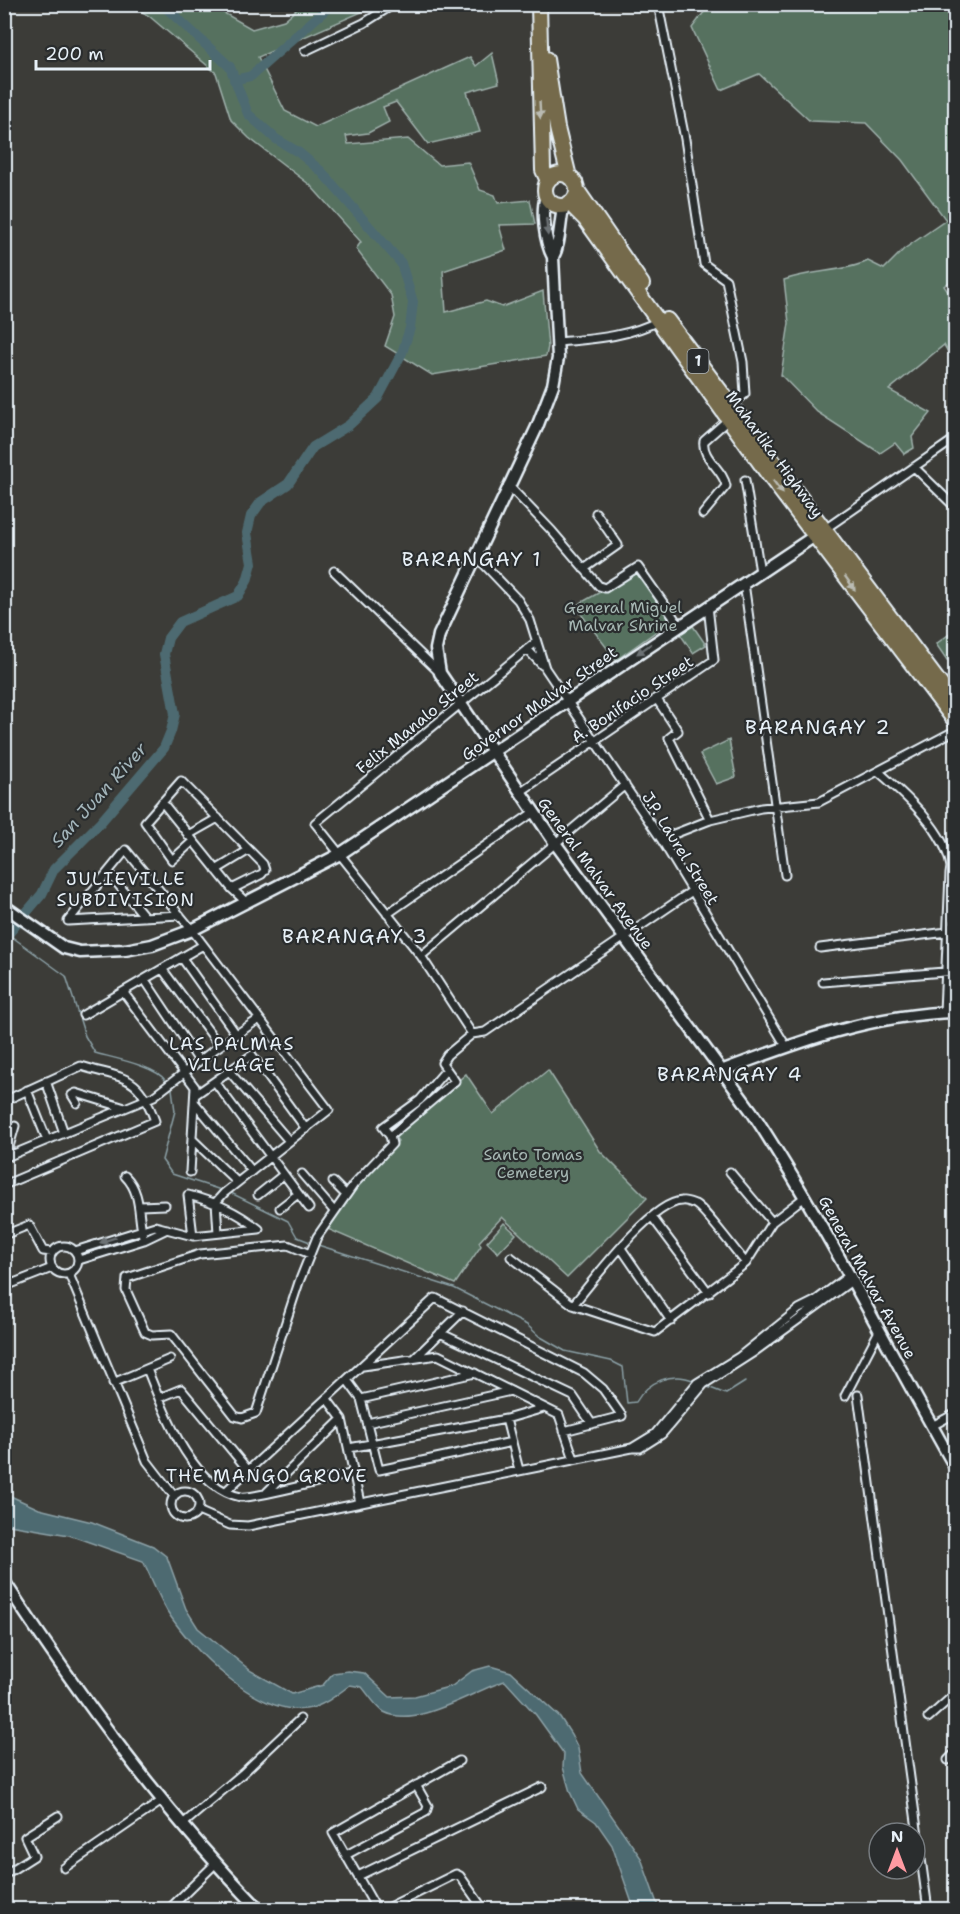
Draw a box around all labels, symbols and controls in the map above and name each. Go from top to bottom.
scale bar [36,33,210,71]
text: 200 m [45,42,104,66]
one-way arrow [536,101,545,120]
one-way arrow [542,218,551,237]
road number: 1 [688,349,708,373]
street label: Maharlika Highway [721,386,828,522]
one-way arrow [772,478,784,494]
district label: BARANGAY 1 [402,546,542,572]
one-way arrow [844,575,856,590]
park label: General Miguel Malvar Shrine [564,597,682,636]
street label: Governor Malvar Street [457,642,621,765]
one-way arrow [636,643,652,655]
street label: A. Bonifacio Street [567,651,697,748]
street label: Felix Manalo Street [352,666,483,778]
district label: BARANGAY 2 [745,714,891,740]
water label: San Juan River [45,737,153,853]
street label: J.P. Laurel Street [637,788,724,909]
street label: General Malvar Avenue [533,793,658,954]
district label: JULIEVILLE SUBDIVISION [57,867,195,912]
district label: BARANGAY 3 [282,923,428,949]
district label: LAS PALMAS VILLAGE [169,1032,295,1077]
district label: BARANGAY 4 [657,1061,803,1087]
park label: Santo Tomas Cemetery [483,1144,583,1183]
street label: General Malvar Avenue [814,1192,921,1362]
one-way arrow [99,1235,117,1245]
district label: THE MANGO GROVE [166,1464,368,1488]
north arrow [867,1821,927,1881]
text: N [891,1826,903,1847]

